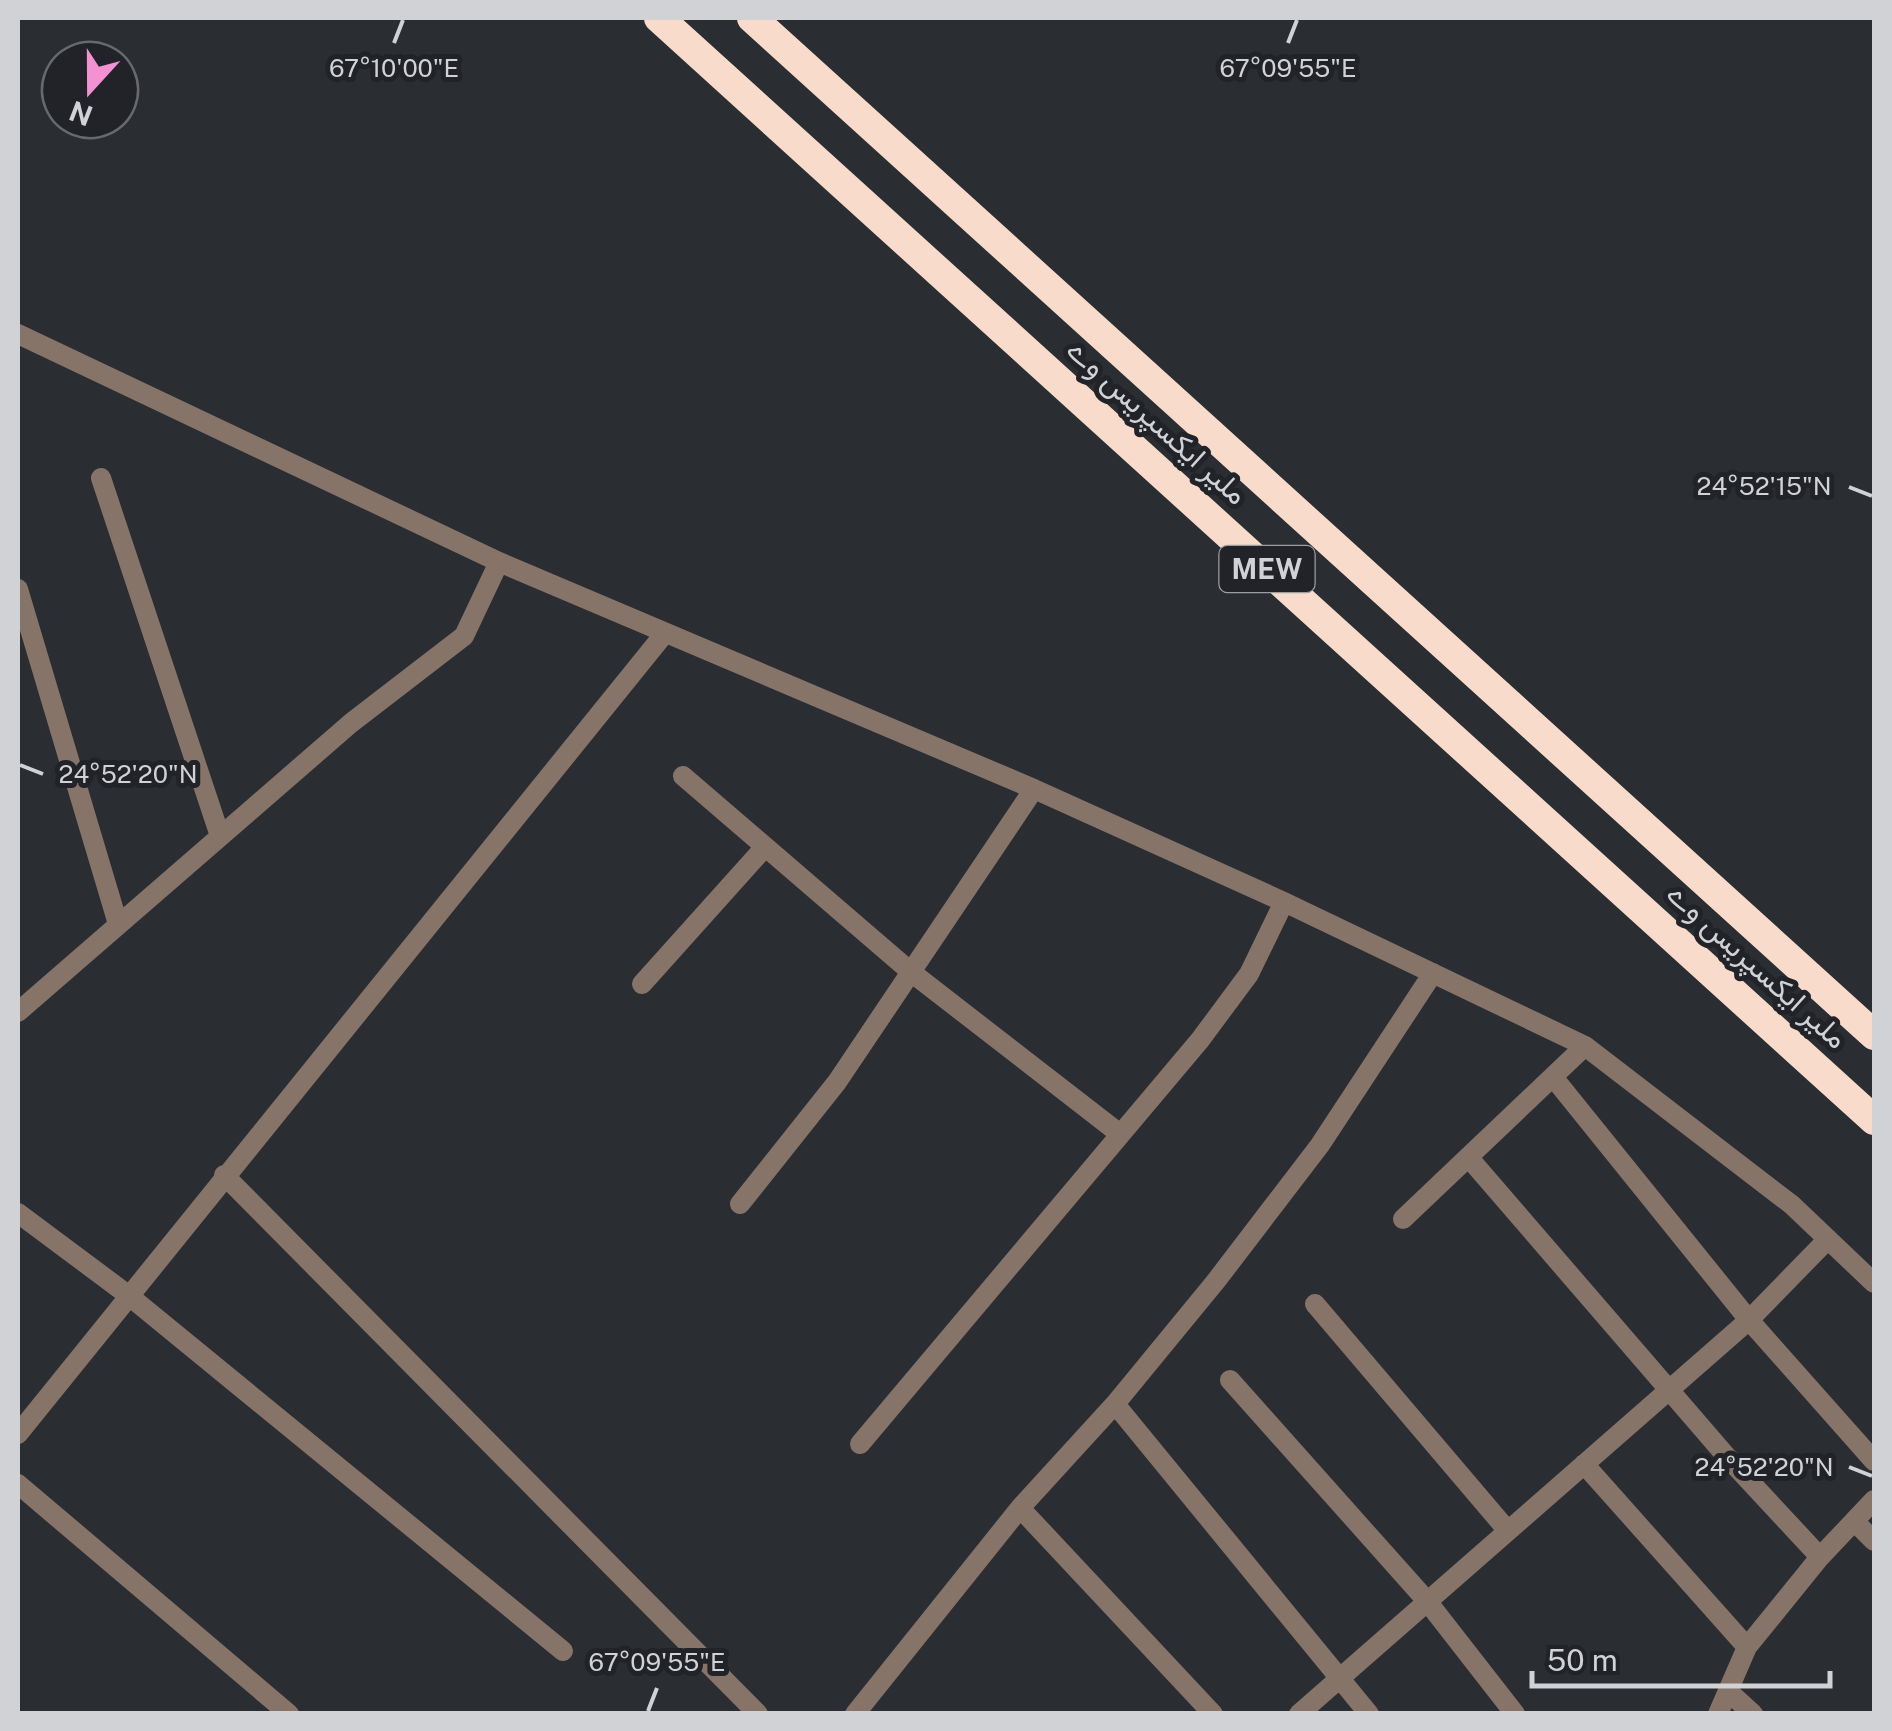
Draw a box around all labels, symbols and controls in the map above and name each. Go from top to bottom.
north arrow [40,40,140,140]
text: 67°10'00"E [329,53,459,83]
text: 67°09'55"E [1220,53,1356,83]
text: N [65,94,97,133]
street label: ملیر ایکسپریس وے [1058,331,1255,514]
text: 24°52'15"N [1697,471,1831,501]
road number: MEW [1220,546,1314,592]
text: 24°52'20"N [59,759,198,789]
street label: ملیر ایکسپریس وے [1658,875,1855,1058]
text: 24°52'20"N [1695,1452,1834,1482]
scale bar [1532,1626,1830,1688]
text: 50 m [1547,1642,1618,1678]
text: 67°09'55"E [589,1647,725,1677]

